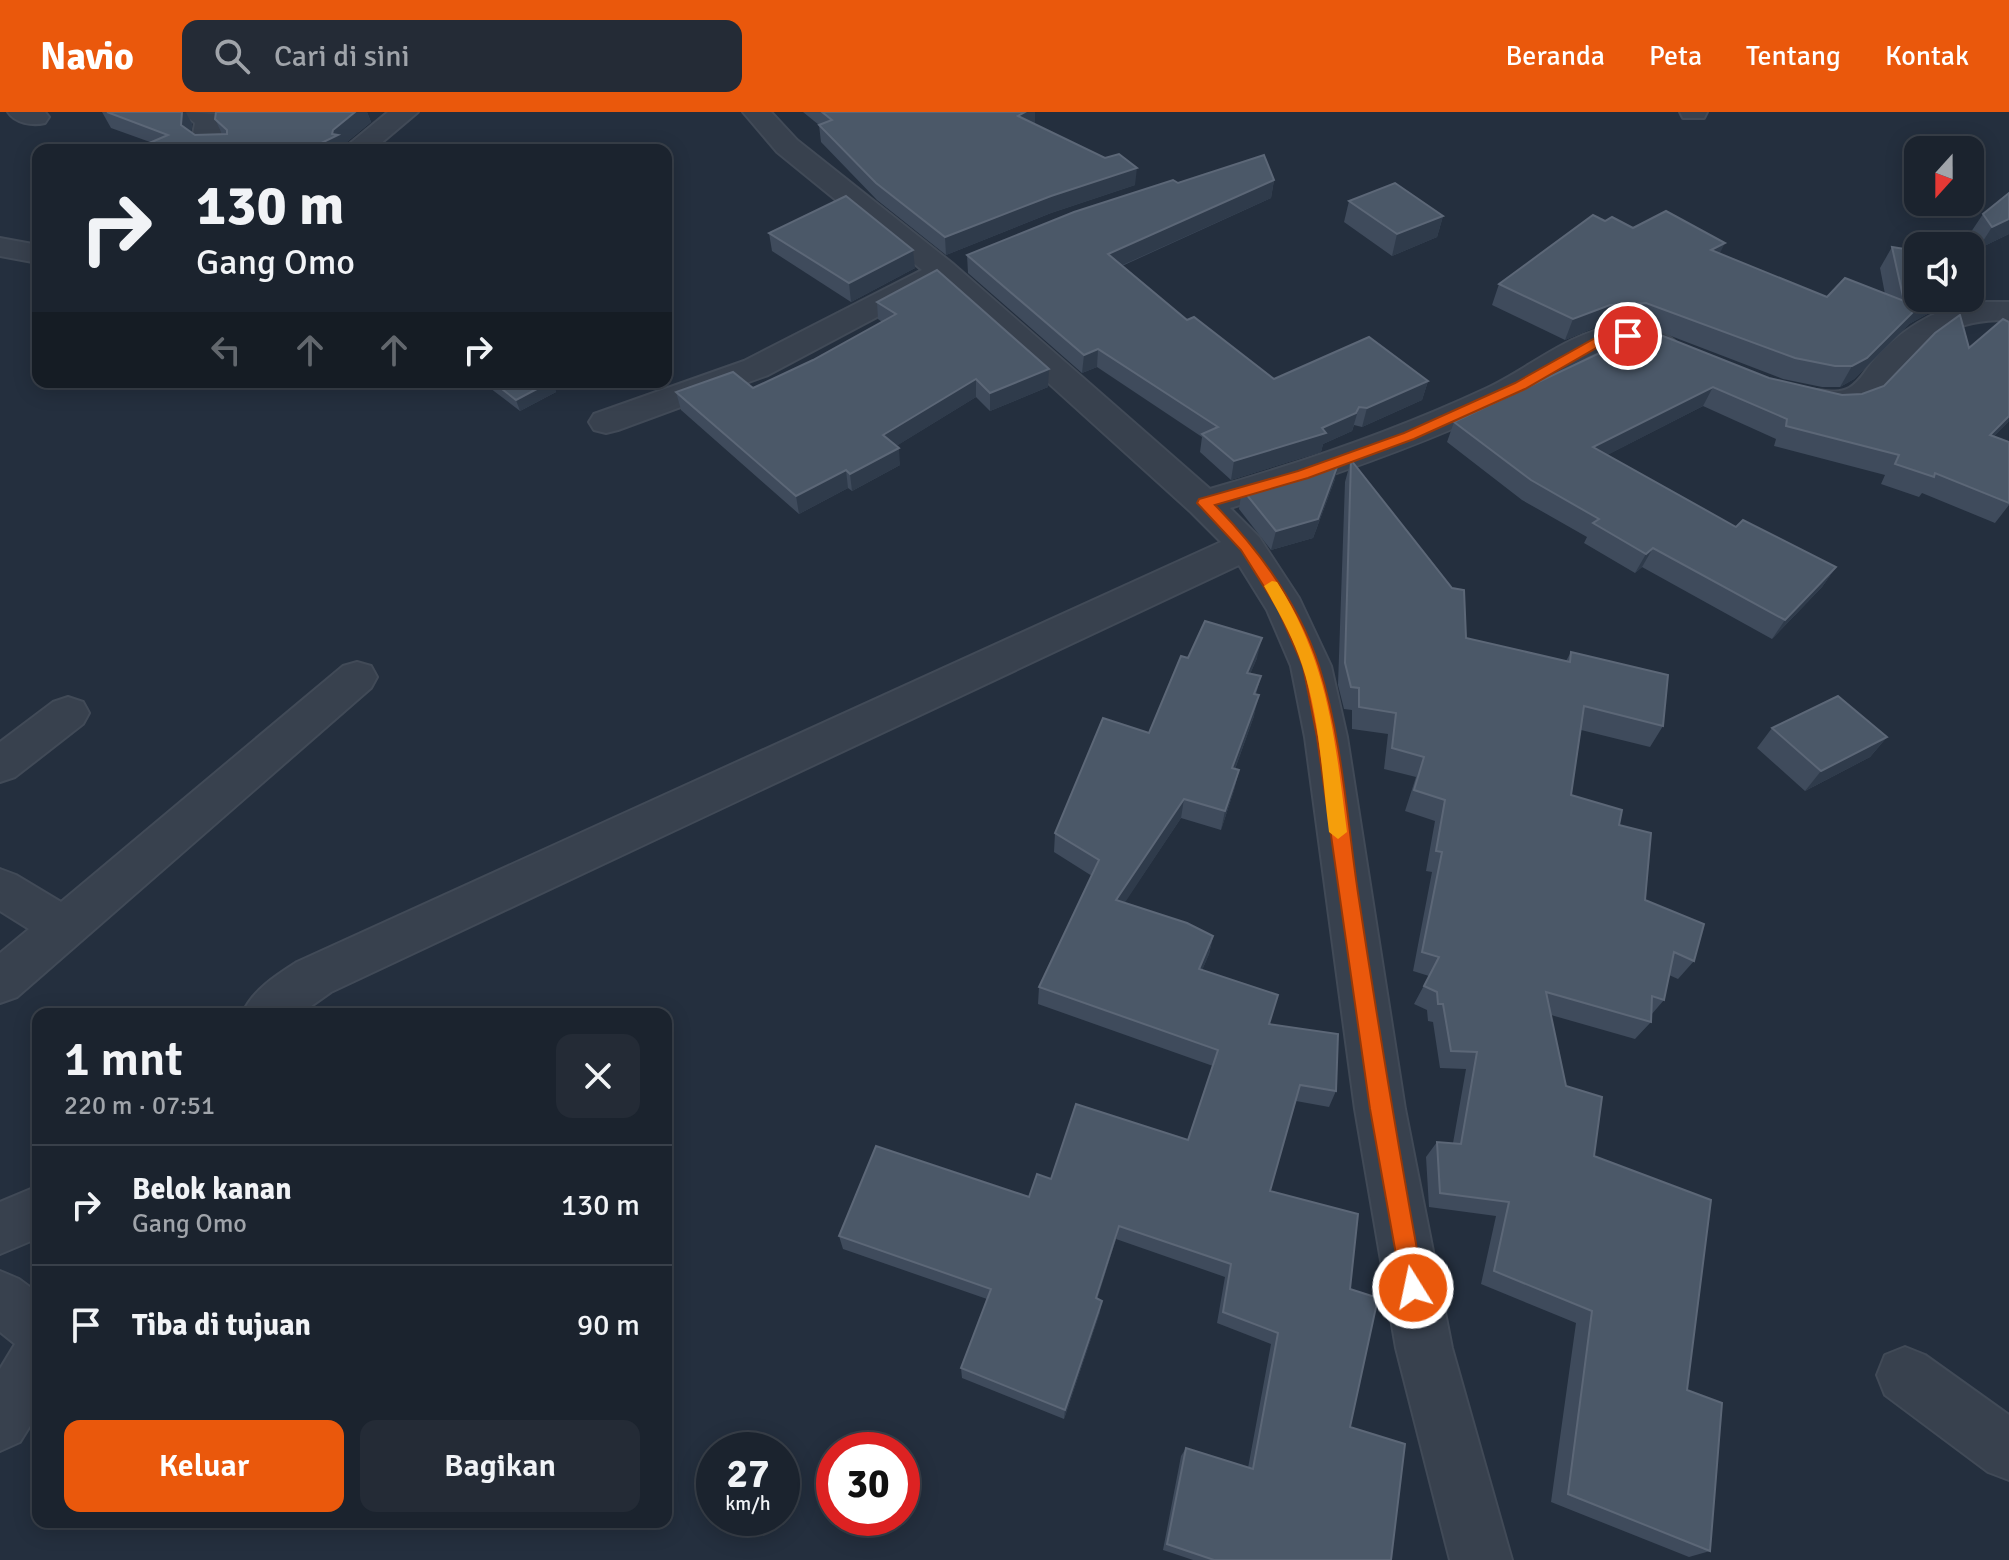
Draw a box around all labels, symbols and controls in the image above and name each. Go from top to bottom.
search box [182,20,742,92]
text: Navio [40,33,134,80]
icon: search [210,34,254,78]
text: Cari di sini [274,38,410,75]
text: Beranda [1505,39,1605,73]
text: Peta [1649,39,1702,73]
text: Tentang [1746,39,1841,73]
text: Kontak [1885,39,1969,73]
north arrow [1904,136,1984,216]
map controls [1904,136,1984,312]
text: 130 m [196,171,344,240]
icon: right [64,176,168,280]
button: sound [1904,232,1984,312]
text: Gang Omo [196,240,355,285]
pin [1594,302,1662,370]
icon: arrive [1606,314,1650,358]
icon: left [204,328,248,372]
icon: ahead [288,328,332,372]
icon: ahead [372,328,416,372]
icon: right [456,328,500,372]
text: 1 mnt [64,1030,183,1089]
button: close [556,1034,640,1118]
text: 220 m · 07:51 [64,1090,215,1122]
text: Belok kanan [132,1171,292,1208]
icon: right [64,1183,108,1227]
text: 130 m [561,1187,640,1224]
text: Gang Omo [132,1208,247,1240]
position arrow [1371,1246,1455,1330]
icon: arrive [64,1303,108,1347]
text: Tiba di tujuan [132,1307,311,1344]
text: 90 m [577,1307,640,1344]
button: Keluar [64,1420,344,1512]
button: Bagikan [360,1420,640,1512]
speed limit sign: 30 [816,1432,920,1536]
text: 27 [726,1449,770,1499]
text: km/h [725,1491,771,1516]

